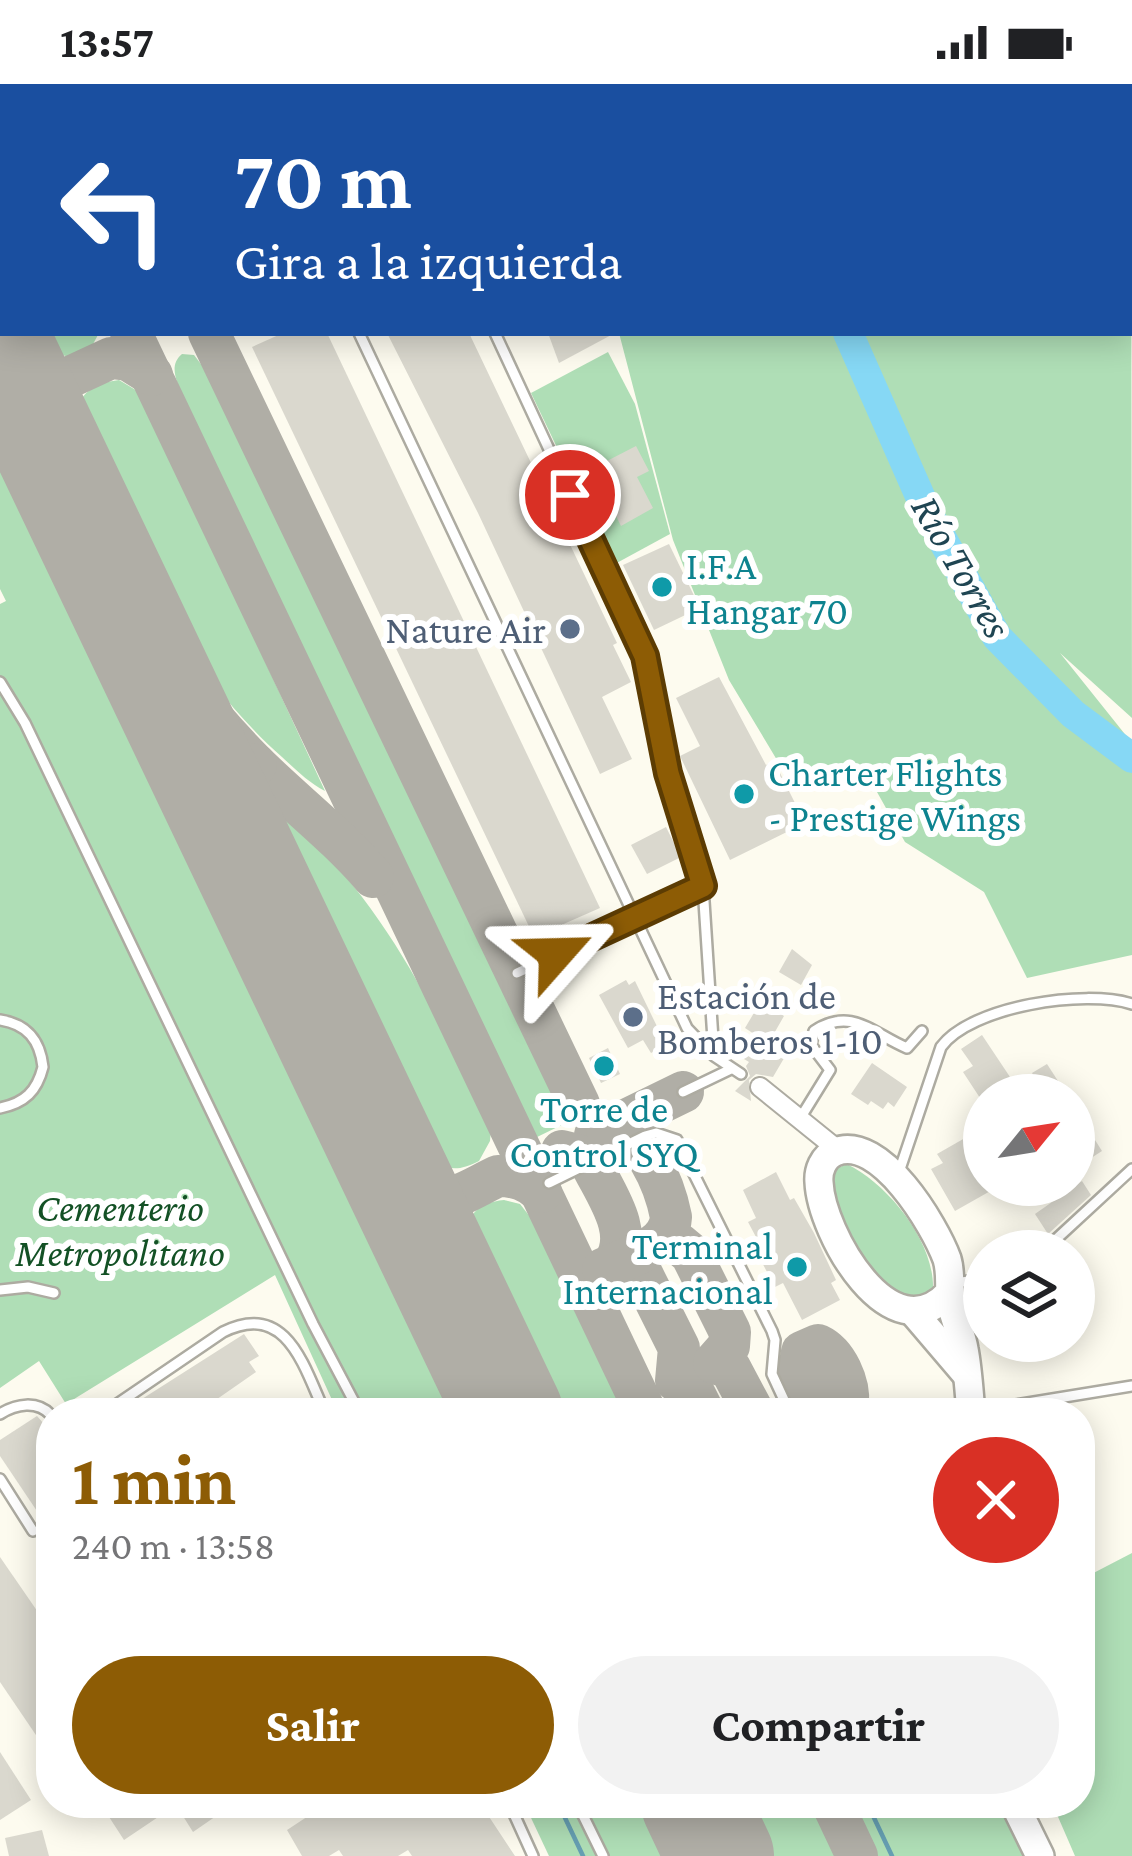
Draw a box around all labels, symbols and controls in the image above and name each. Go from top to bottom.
text: 13:57 [60,17,154,67]
icon: left [36,132,192,288]
text: 70 m [234,133,412,226]
text: Gira a la izquierda [234,231,623,291]
pin [519,444,621,546]
icon: arrive [537,462,603,528]
water label: Río Torres [902,486,1022,646]
place label: I.F.A Hangar 70 [686,544,848,633]
marker: I.F.A Hangar 70 [649,574,675,600]
place label: Nature Air [385,608,546,651]
marker: Nature Air [557,616,583,642]
place label: Charter Flights - Prestige Wings [768,751,1021,840]
marker: Charter Flights - Prestige Wings [731,781,757,807]
position arrow [493,891,619,1017]
place label: Estación de Bomberos 1-10 [657,974,883,1062]
marker: Estación de Bomberos 1-10 [620,1004,646,1030]
marker: Torre de Control SYQ [591,1053,617,1079]
north arrow [963,1074,1095,1206]
map controls [963,1074,1095,1362]
place label: Torre de Control SYQ [509,1087,700,1175]
park label: Cementerio Metropolitano [14,1186,225,1275]
place label: Terminal Internacional [563,1224,773,1312]
button: layers [963,1230,1095,1362]
marker: Terminal Internacional [784,1254,810,1280]
button: close [933,1437,1059,1563]
text: 1 min [72,1439,236,1519]
text: 240 m · 13:58 [72,1524,275,1567]
button: Salir [72,1656,554,1794]
button: Compartir [578,1656,1059,1794]

